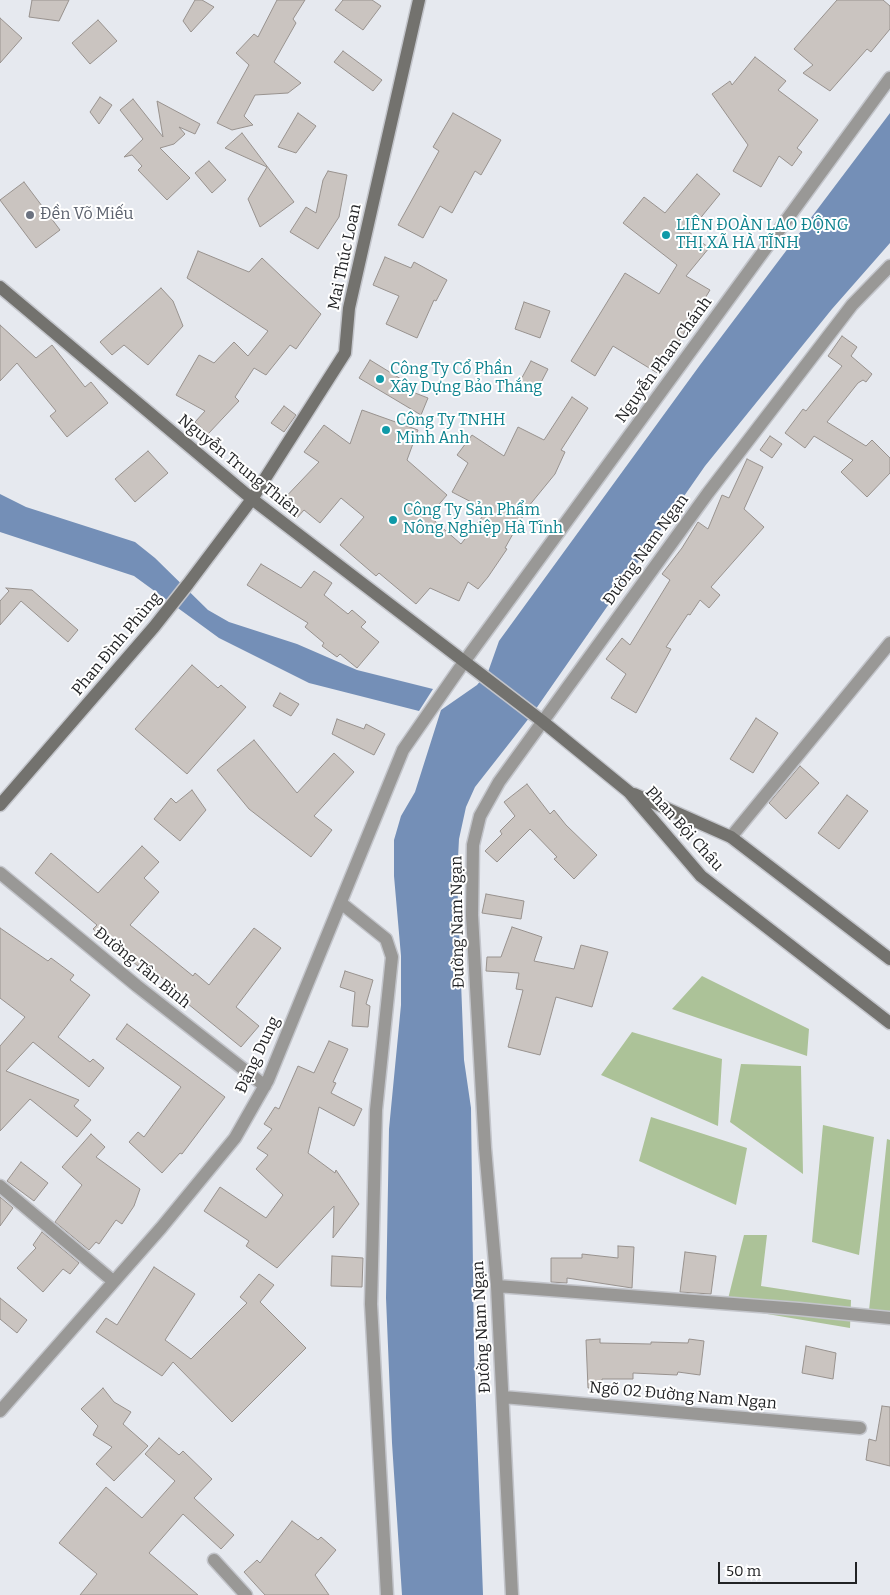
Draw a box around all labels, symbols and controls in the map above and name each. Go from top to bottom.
street label: Mai Thúc Loan [324,202,366,312]
place label: Đền Võ Miếu [40,205,134,225]
marker: Đền Võ Miếu [24,209,36,221]
place label: LIÊN ĐOÀN LAO ĐỘNG THỊ XÃ HÀ TĨNH [676,216,849,254]
marker: LIÊN ĐOÀN LAO ĐỘNG THỊ XÃ HÀ TĨNH [660,229,672,241]
street label: Nguyễn Phan Chánh [612,293,716,427]
place label: Công Ty Cổ Phần Xây Dựng Bảo Thắng [390,360,542,398]
marker: Công Ty Cổ Phần Xây Dựng Bảo Thắng [374,373,386,385]
street label: Nguyễn Trung Thiên [174,411,304,521]
place label: Công Ty TNHH Minh Anh [396,411,505,449]
marker: Công Ty TNHH Minh Anh [380,424,392,436]
street label: Đường Nam Ngạn [599,491,693,609]
place label: Công Ty Sản Phẩm Nông Nghiệp Hà Tĩnh [403,501,563,539]
marker: Công Ty Sản Phẩm Nông Nghiệp Hà Tĩnh [387,514,399,526]
street label: Phan Đình Phùng [68,588,166,700]
street label: Phan Bội Châu [641,783,727,875]
street label: Đường Nam Ngạn [447,856,469,988]
street label: Đường Tân Bình [90,923,194,1013]
street label: Đặng Dung [232,1014,284,1096]
street label: Đường Nam Ngạn [469,1260,495,1394]
street label: Ngõ 02 Đường Nam Ngạn [588,1378,778,1414]
scale bar [720,1552,859,1584]
text: 50 m [726,1562,761,1580]

